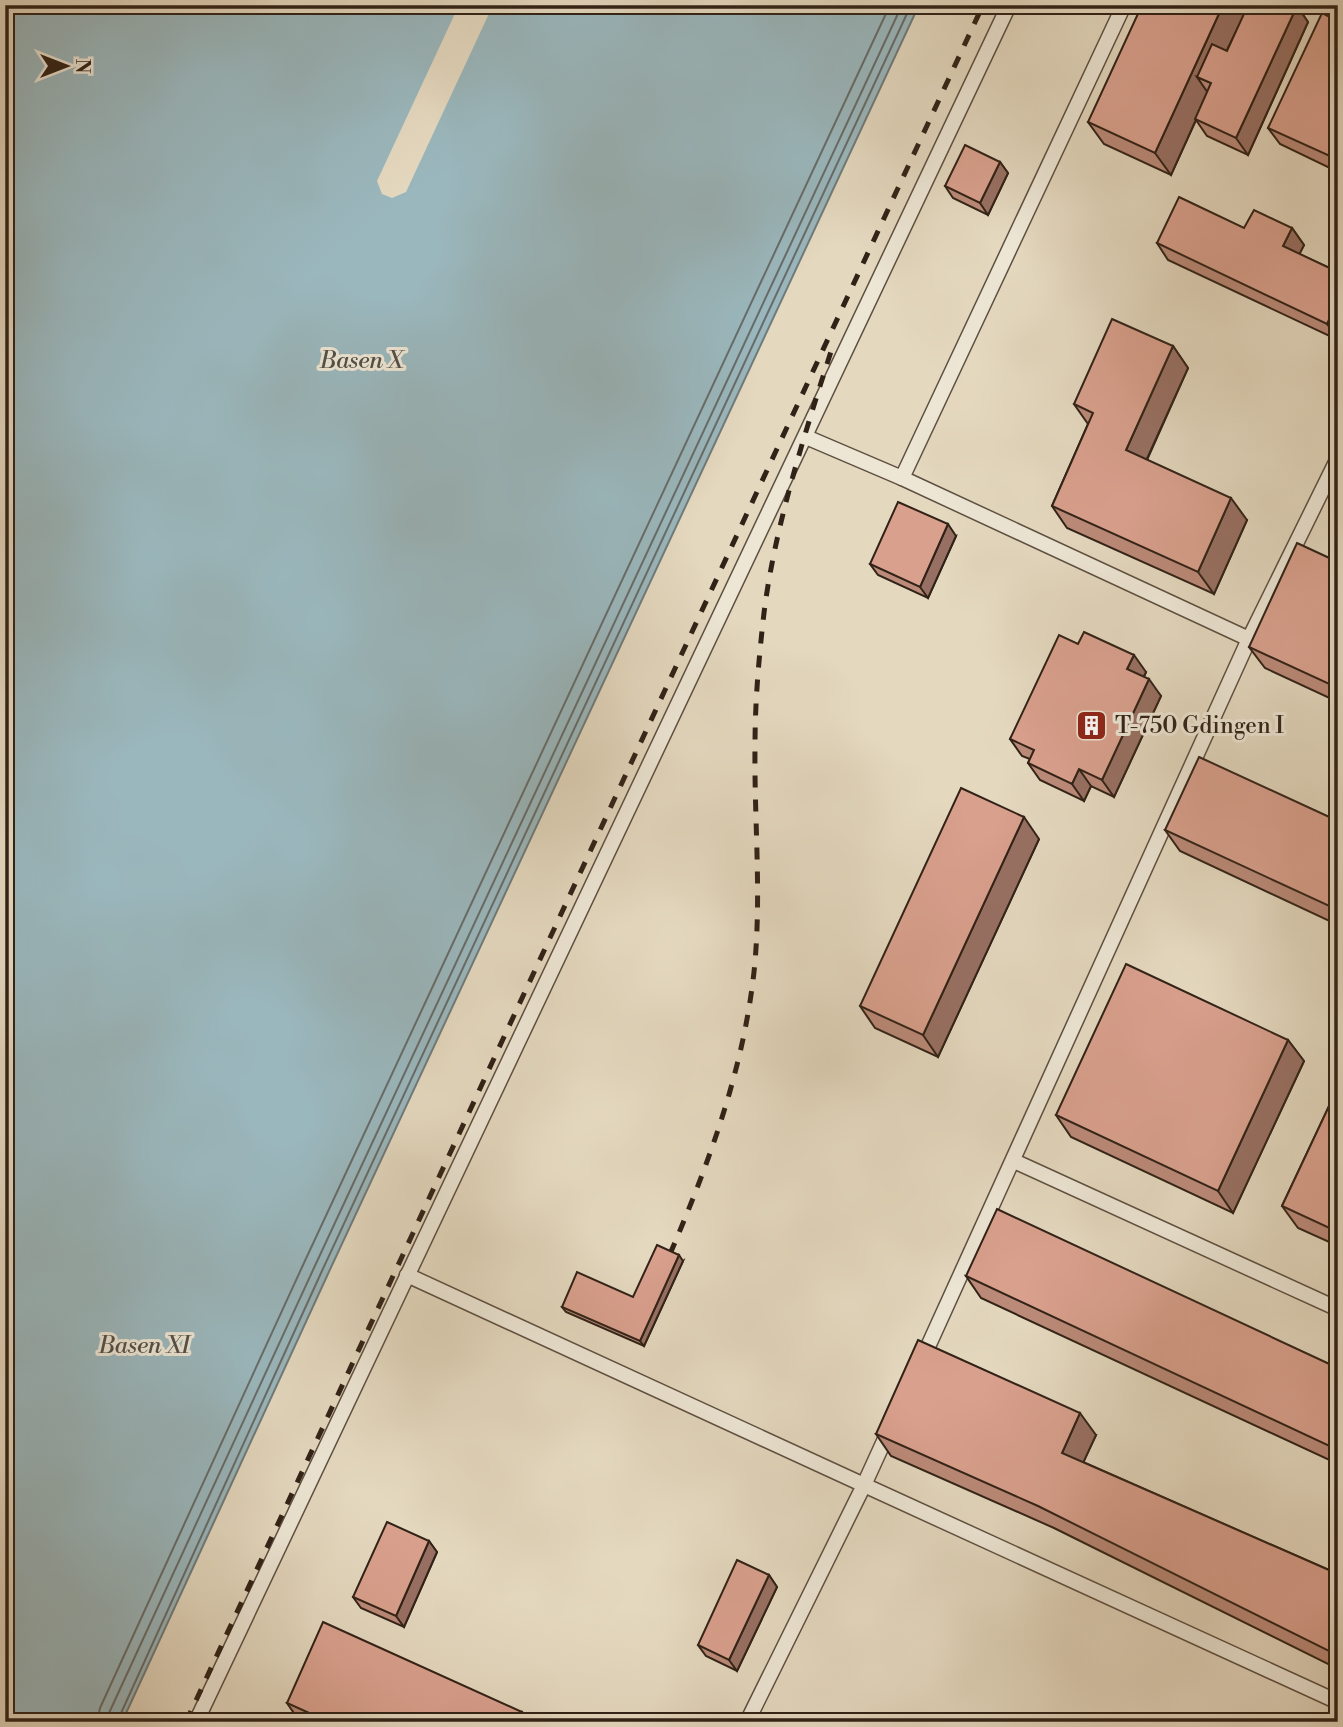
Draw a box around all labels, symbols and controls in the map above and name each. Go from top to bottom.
north arrow [32,32,102,102]
text: N [70,58,94,74]
water label: Basen X [319,346,406,376]
building icon: T-750 Gdingen I [1075,709,1109,743]
place label: T-750 Gdingen I [1115,712,1284,740]
water label: Basen XI [97,1331,192,1361]

